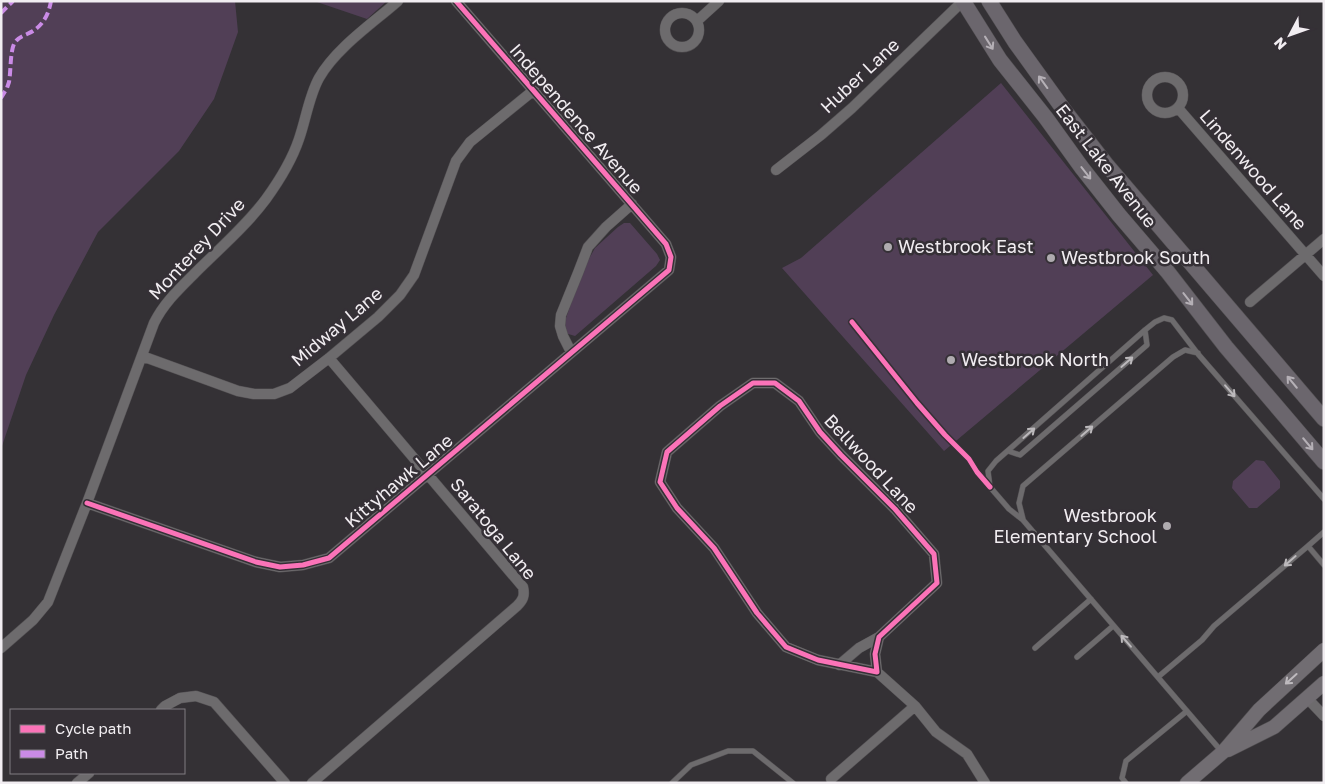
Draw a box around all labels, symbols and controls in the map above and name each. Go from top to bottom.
north arrow [1265,10,1315,60]
street label: Huber Lane [815,33,903,117]
text: N [1270,34,1290,53]
one-way arrow [984,35,994,49]
street label: Independence Avenue [506,39,648,198]
one-way arrow [1038,76,1049,89]
street label: East Lake Avenue [1052,99,1162,232]
street label: Lindenwood Lane [1196,105,1312,234]
one-way arrow [1080,166,1091,179]
street label: Monterey Drive [144,193,249,304]
place label: Westbrook East [898,235,1034,257]
marker: Westbrook East [882,241,894,253]
place label: Westbrook South [1061,246,1210,268]
marker: Westbrook South [1045,252,1057,264]
street label: Midway Lane [286,282,386,371]
one-way arrow [1183,292,1194,305]
place label: Westbrook North [961,348,1109,370]
marker: Westbrook North [945,354,957,366]
one-way arrow [1120,357,1133,368]
one-way arrow [1287,376,1298,389]
one-way arrow [1225,384,1236,397]
street label: Bellwood Lane [820,409,923,517]
one-way arrow [1080,425,1093,437]
one-way arrow [1022,427,1035,439]
street label: Kittyhawk Lane [340,429,457,532]
one-way arrow [1302,437,1314,450]
street label: Saratoga Lane [446,473,541,584]
place label: Westbrook Elementary School [993,504,1157,547]
marker: Westbrook Elementary School [1161,520,1173,532]
one-way arrow [1283,556,1296,567]
one-way arrow [1121,634,1132,647]
one-way arrow [1284,674,1297,685]
legend [10,709,185,774]
text: Cycle path [55,719,131,737]
text: Path [55,744,88,762]

